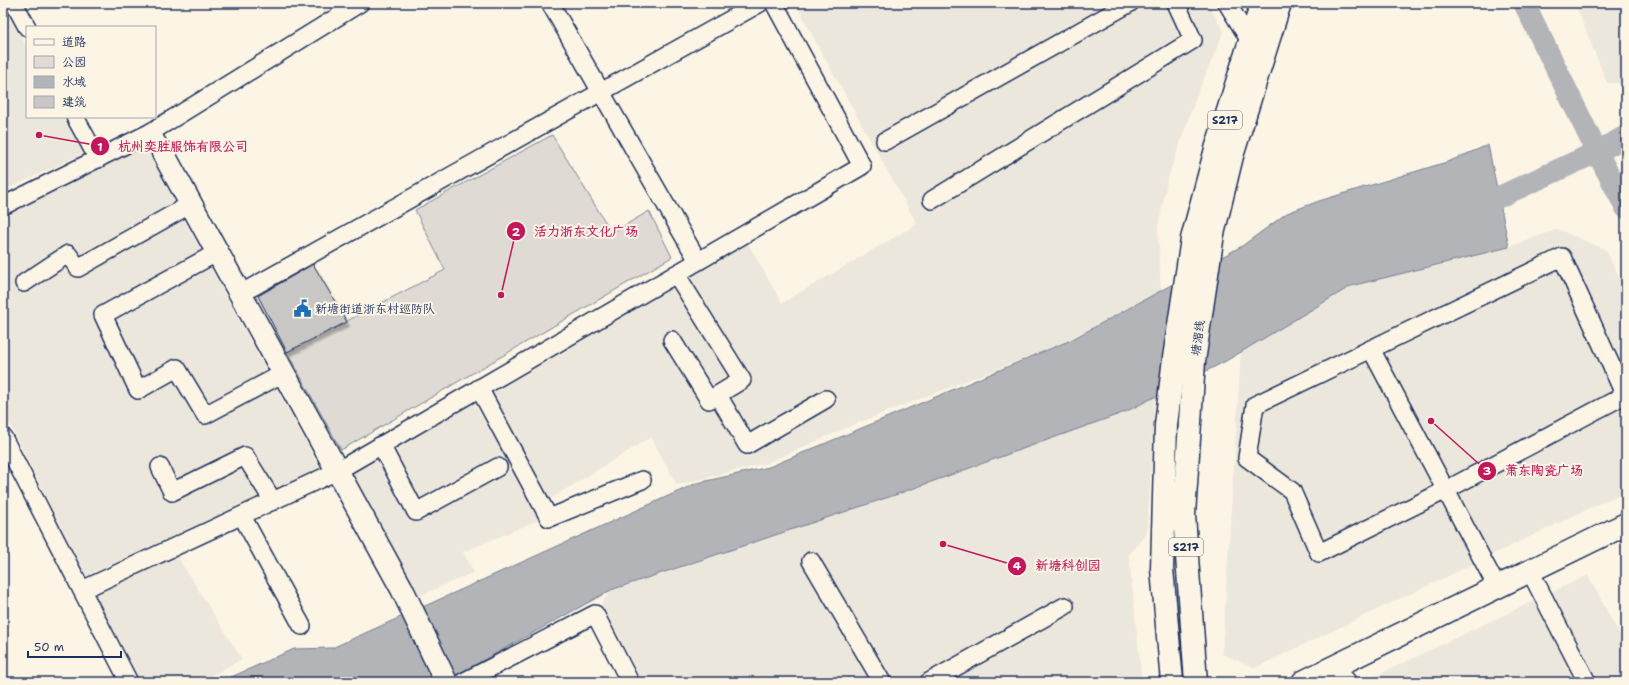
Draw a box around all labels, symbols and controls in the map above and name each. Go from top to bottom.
legend [26,26,156,118]
text: 道路 [62,34,86,50]
text: 公园 [62,54,86,70]
text: 水域 [62,74,86,90]
text: 建筑 [62,94,86,110]
road number: S217 [1208,111,1242,129]
callout: 杭州奕胜服饰有限公司 [90,134,256,159]
text: 杭州奕胜服饰有限公司 [118,138,248,155]
text: 1 [97,139,103,155]
callout: 活力浙东文化广场 [506,219,646,244]
text: 活力浙东文化广场 [534,223,638,240]
text: 2 [512,224,521,240]
public building icon: 新塘街道浙东村巡防队 [292,299,312,319]
place label: 新塘街道浙东村巡防队 [315,301,435,317]
street label: 塘湄线 [1188,319,1208,357]
callout: 萧东陶瓷广场 [1477,458,1591,483]
text: 萧东陶瓷广场 [1505,462,1583,479]
text: 3 [1483,463,1491,479]
road number: S217 [1169,538,1203,556]
callout: 新塘科创园 [1007,553,1108,578]
text: 新塘科创园 [1035,557,1101,574]
text: 4 [1013,558,1022,574]
scale bar [28,633,121,659]
text: 50 m [34,639,64,655]

